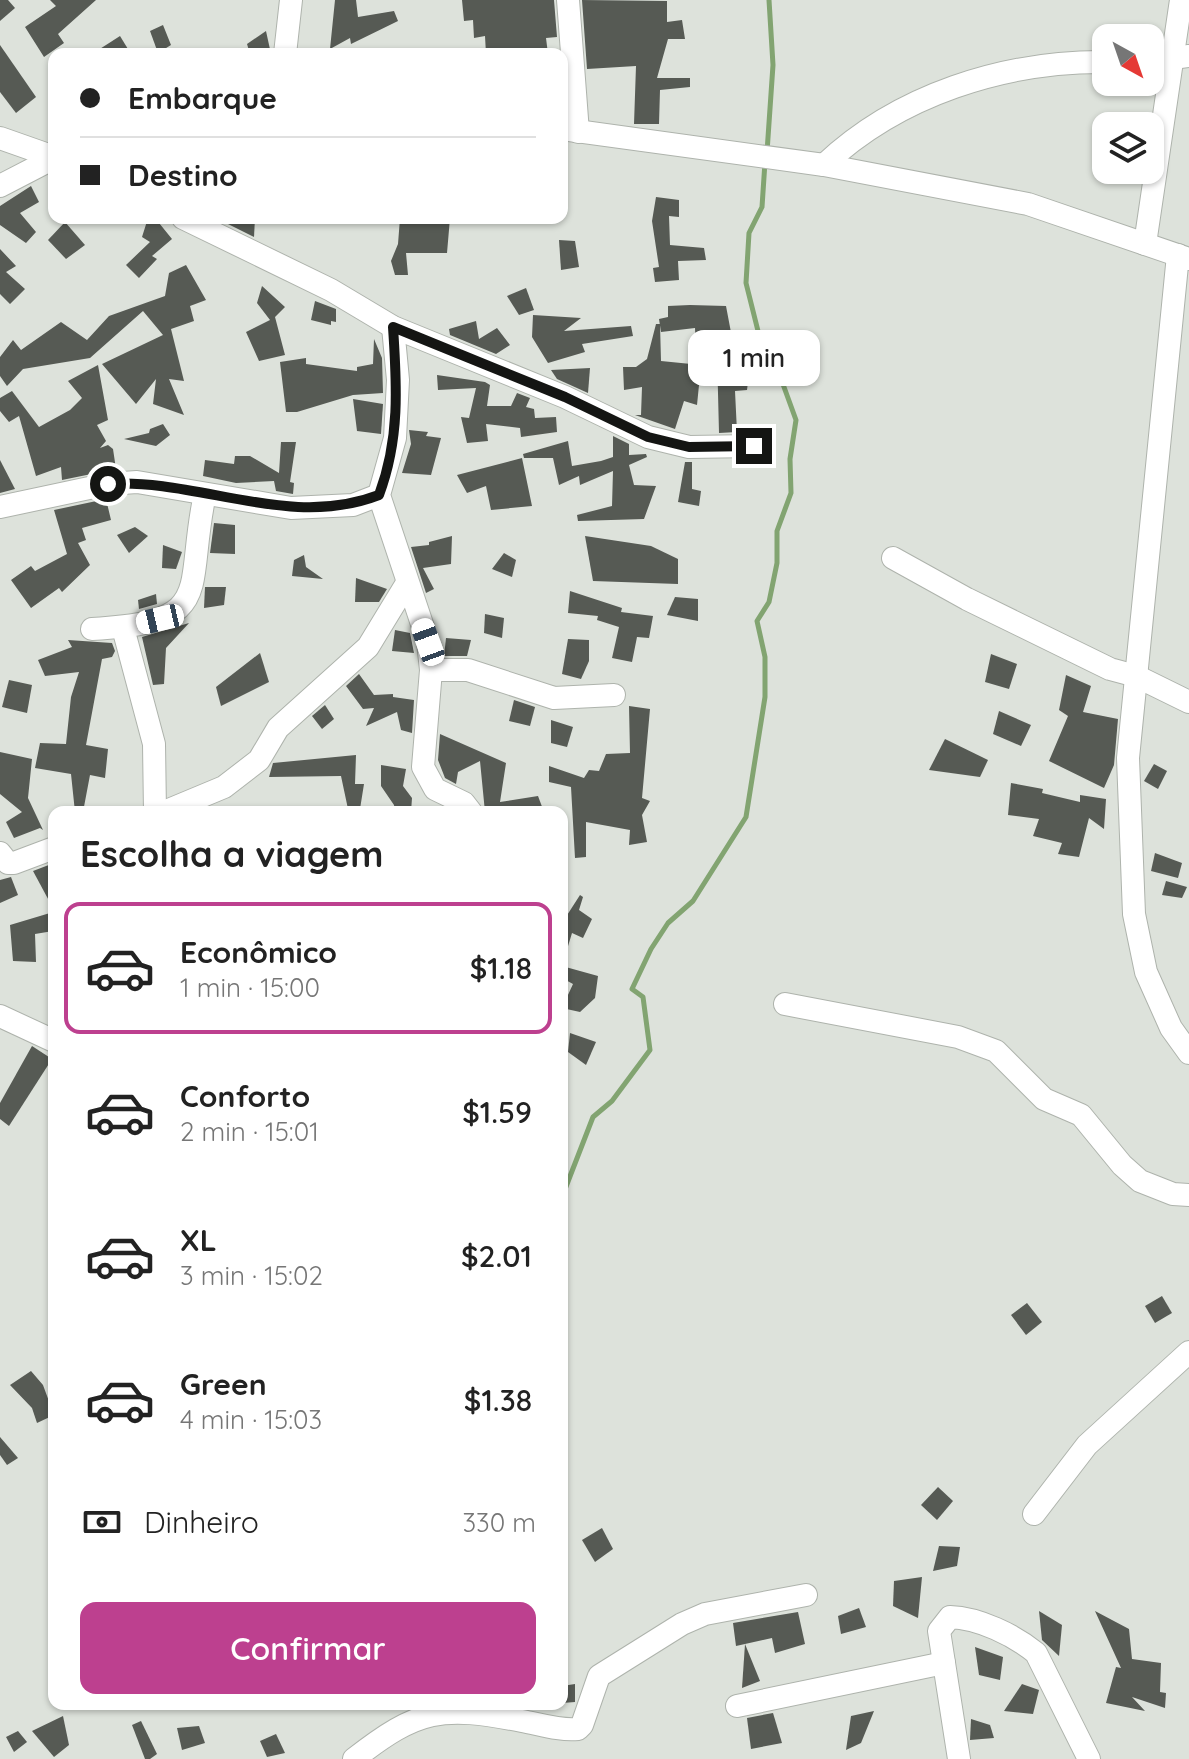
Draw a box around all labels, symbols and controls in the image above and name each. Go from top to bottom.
north arrow [1092,24,1164,96]
map controls [1092,24,1164,184]
text: Embarque [128,79,277,117]
button: layers [1092,112,1164,184]
text: Destino [128,156,238,194]
callout: 1 min [688,330,820,386]
text: 1 min [723,341,785,374]
route end [736,428,772,464]
route start [90,466,126,502]
car [134,602,186,636]
car [409,615,447,669]
text: Escolha a viagem [80,831,383,876]
icon: car [84,932,156,1004]
text: Econômico [180,933,337,971]
text: $1.18 [470,949,532,987]
text: 1 min · 15:00 [180,971,320,1004]
icon: car [84,1076,156,1148]
text: Conforto [180,1077,310,1115]
text: $1.59 [462,1093,532,1131]
text: 2 min · 15:01 [180,1115,319,1148]
icon: car [84,1220,156,1292]
text: XL [180,1221,217,1259]
text: $2.01 [461,1237,532,1275]
text: 3 min · 15:02 [180,1259,323,1292]
icon: car [84,1364,156,1436]
text: Green [180,1365,267,1403]
text: $1.38 [464,1381,532,1419]
text: 4 min · 15:03 [180,1403,322,1436]
icon: cash [80,1500,124,1544]
text: Dinheiro [144,1503,259,1541]
text: 330 m [462,1506,536,1539]
button: Confirmar [80,1602,536,1694]

